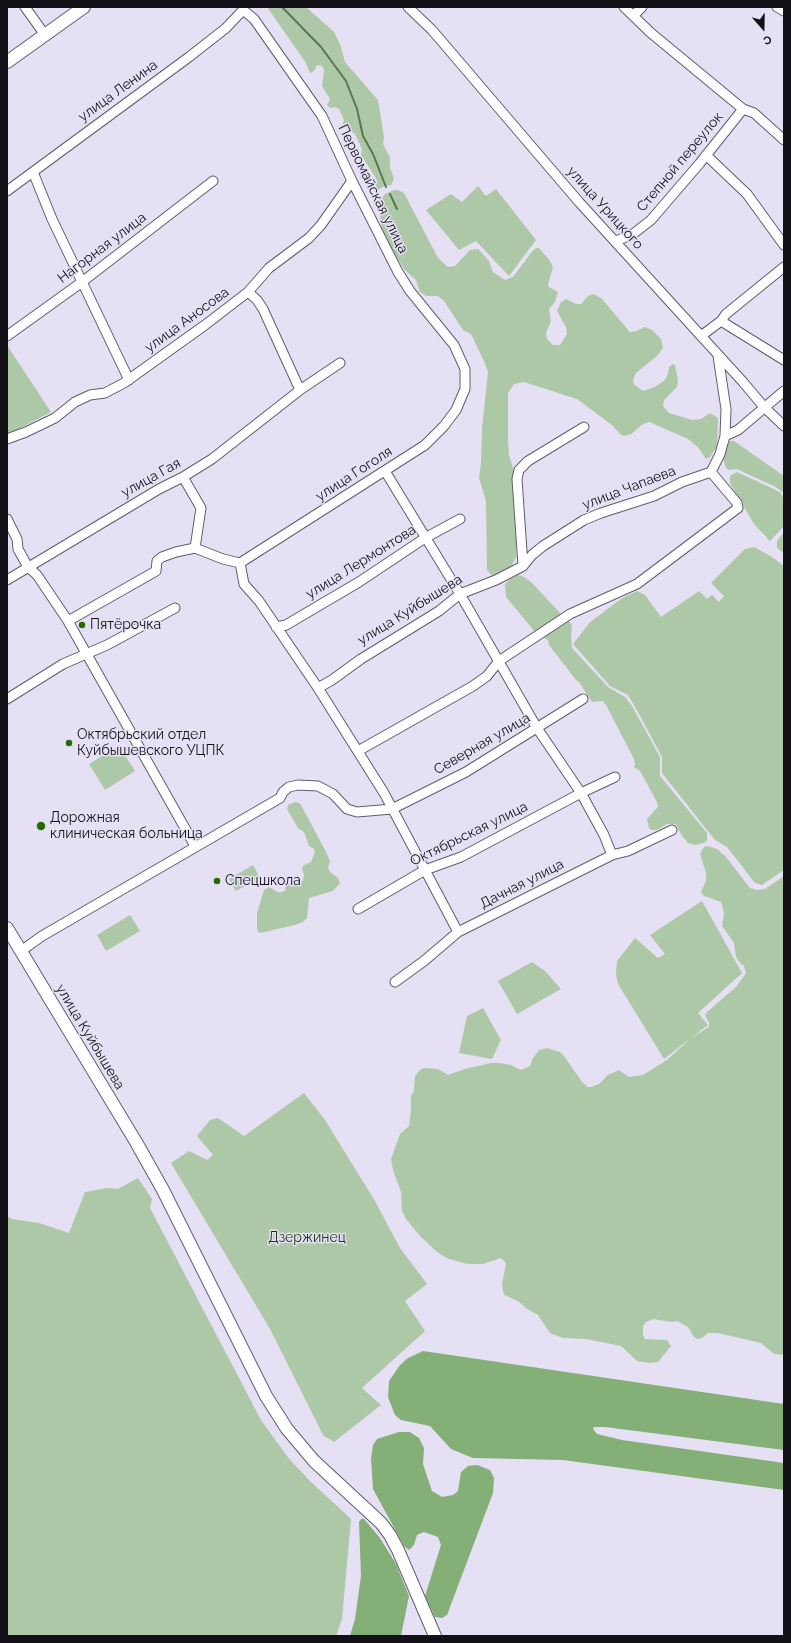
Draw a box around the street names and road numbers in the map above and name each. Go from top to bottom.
street label: улица Ленина [75,57,161,125]
street label: Степной переулок [633,109,727,215]
street label: Первомайская улица [334,122,412,256]
street label: улица Урицкого [563,163,647,253]
street label: Нагорная улица [54,209,150,287]
street label: улица Аносова [142,284,232,356]
street label: улица Гоголя [313,443,395,505]
street label: улица Гая [118,455,184,501]
street label: улица Чапаева [580,462,678,514]
street label: улица Лермонтова [303,521,419,603]
street label: улица Куйбышева [355,571,465,649]
street label: Северная улица [431,710,533,778]
street label: Октябрьская улица [408,798,530,870]
street label: Дачная улица [477,856,567,912]
street label: улица Куйбышева [52,981,128,1093]

